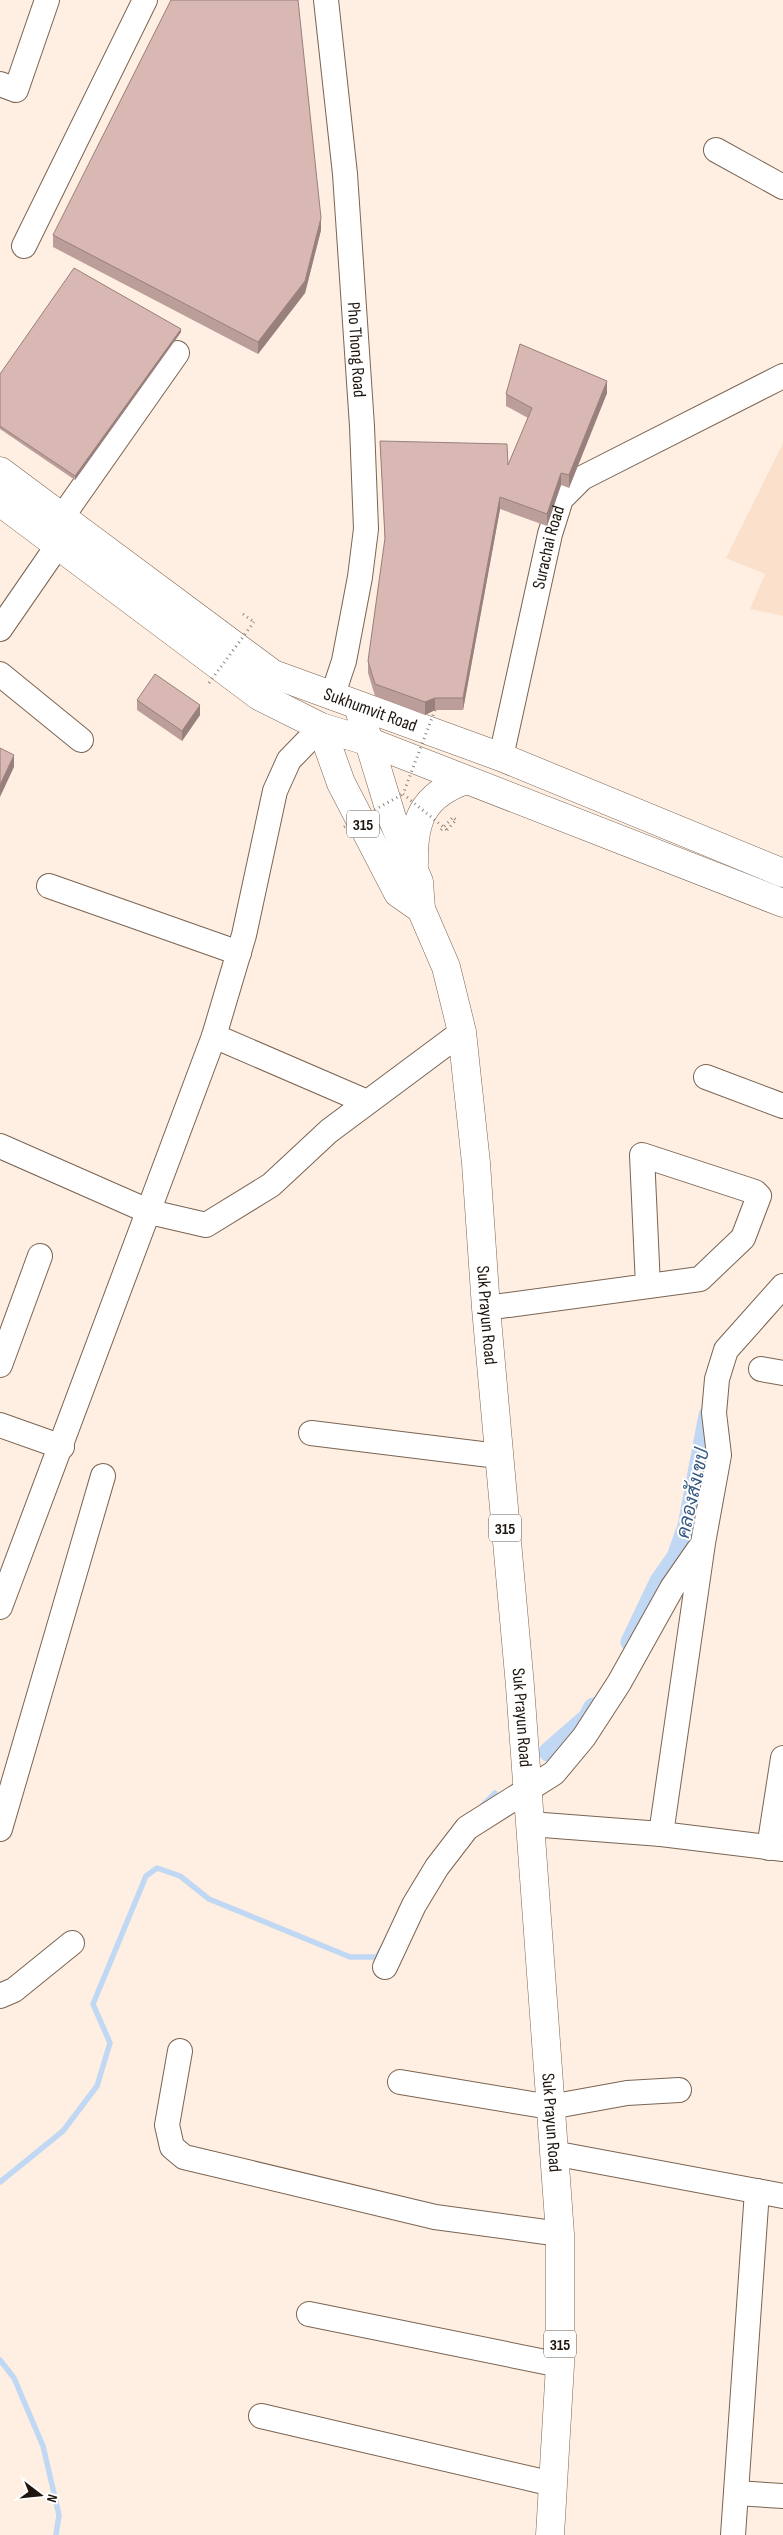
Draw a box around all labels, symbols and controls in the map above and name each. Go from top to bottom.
street label: Pho Thong Road [343,301,370,398]
street label: Surachai Road [528,503,569,591]
street label: Sukhumvit Road [321,683,420,737]
road number: 315 [347,811,379,838]
street label: Suk Prayun Road [472,1265,501,1366]
water label: คลองสังเขป [672,1446,715,1541]
road number: 315 [489,1515,521,1542]
street label: Suk Prayun Road [507,1667,536,1768]
street label: Suk Prayun Road [537,2072,565,2173]
road number: 315 [544,2330,576,2358]
north arrow [15,2470,65,2520]
text: N [43,2493,61,2504]

